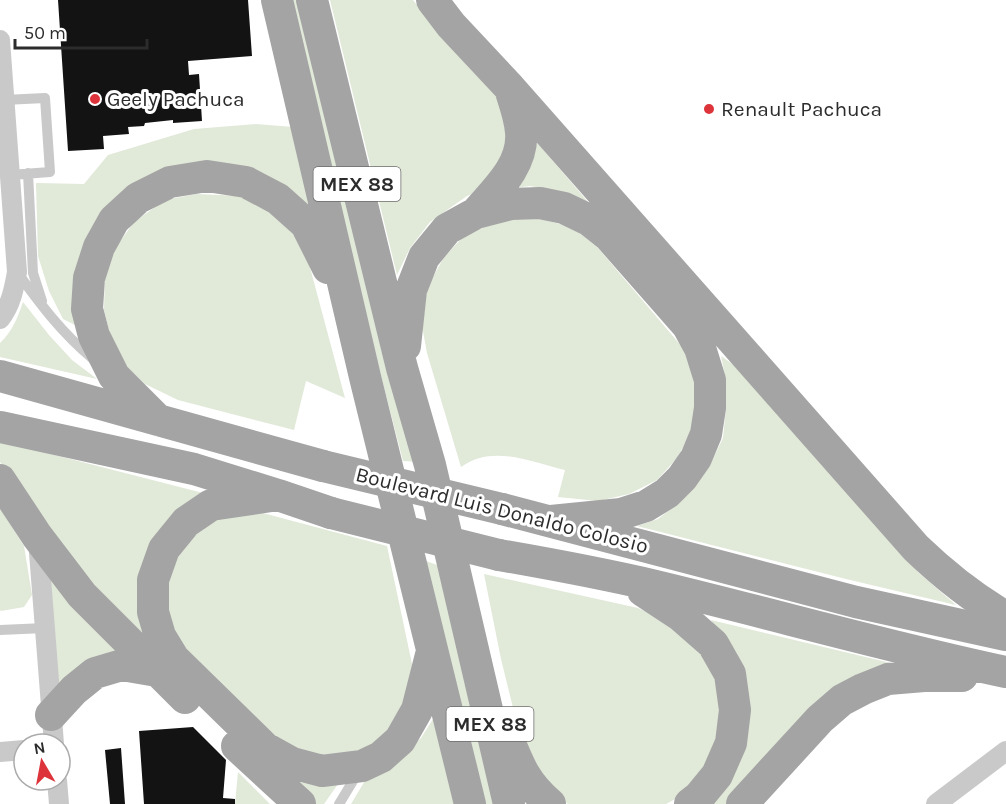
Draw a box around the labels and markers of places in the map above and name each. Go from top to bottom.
place label: Geely Pachuca [107,87,245,111]
marker: Geely Pachuca [88,92,102,106]
place label: Renault Pachuca [721,97,882,121]
marker: Renault Pachuca [702,102,716,116]

